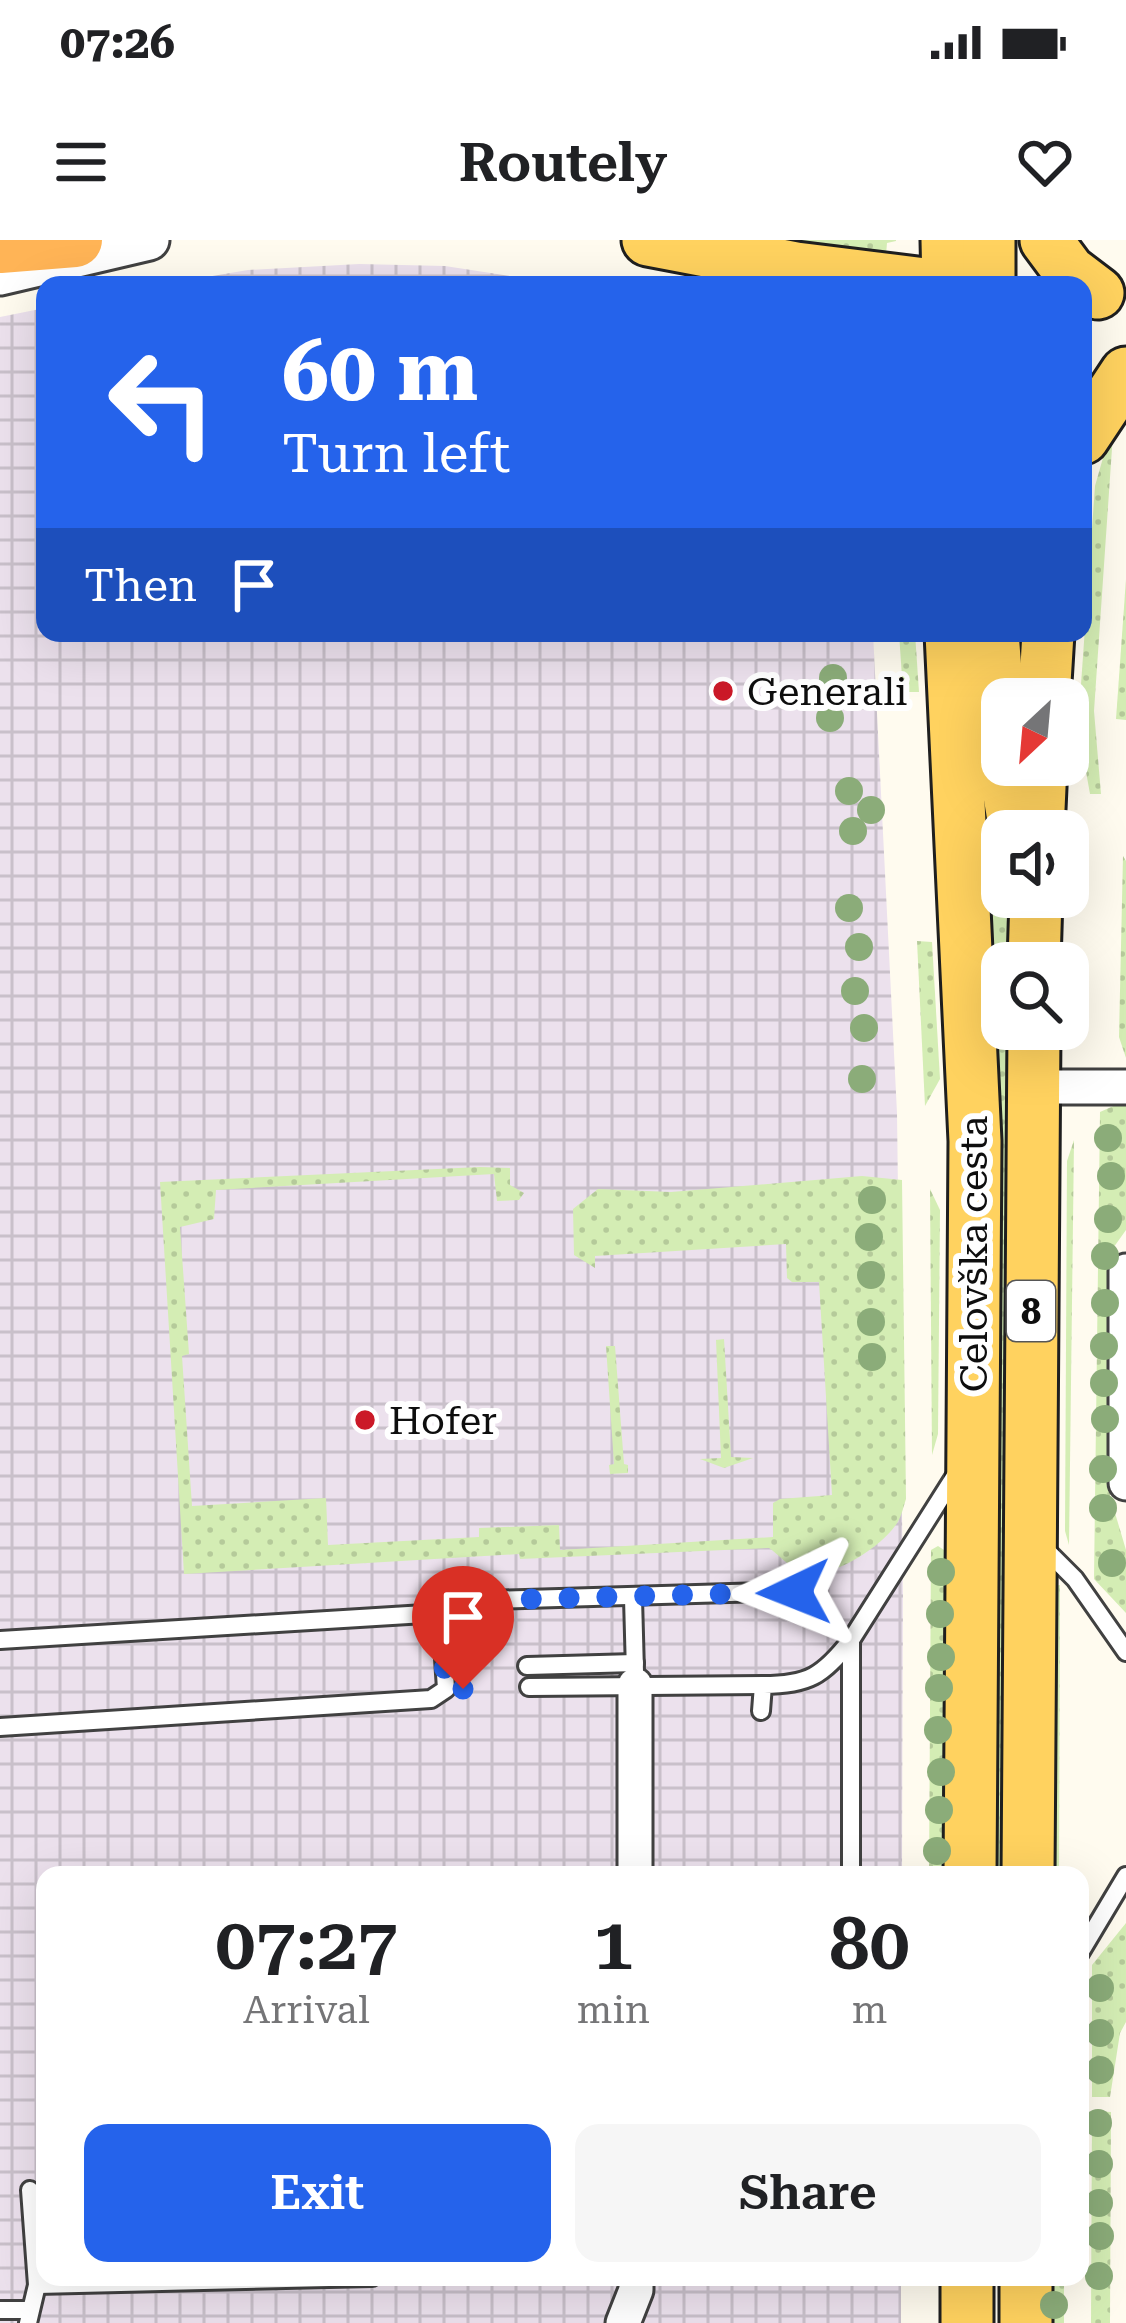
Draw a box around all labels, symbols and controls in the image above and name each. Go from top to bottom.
text: 07:26 [60,16,175,69]
icon: menu [48,129,114,195]
icon: heart [1012,129,1078,195]
text: Routely [459,131,667,194]
text: 60 m [282,322,478,420]
icon: left [84,324,240,480]
text: Turn left [282,422,510,485]
icon: arrive [221,552,287,618]
text: Then [84,559,197,612]
place label: Generali [747,669,907,715]
marker: Generali [710,678,736,704]
north arrow [981,678,1089,786]
map controls [981,678,1089,1050]
button: sound [981,810,1089,918]
button: search [981,942,1089,1050]
street label: Celovška cesta [951,1116,997,1392]
road number: 8 [1007,1281,1055,1341]
place label: Hofer [389,1398,497,1444]
marker: Hofer [352,1407,378,1433]
position arrow [731,1529,857,1655]
pin [412,1566,514,1689]
icon: arrive [430,1584,496,1650]
text: 07:27 [215,1902,398,1987]
text: 1 [593,1902,634,1987]
text: 80 [829,1902,910,1987]
text: Arrival [243,1987,370,2033]
text: min [577,1987,650,2033]
text: m [852,1987,887,2033]
button: Exit [84,2124,551,2262]
button: Share [575,2124,1041,2262]

